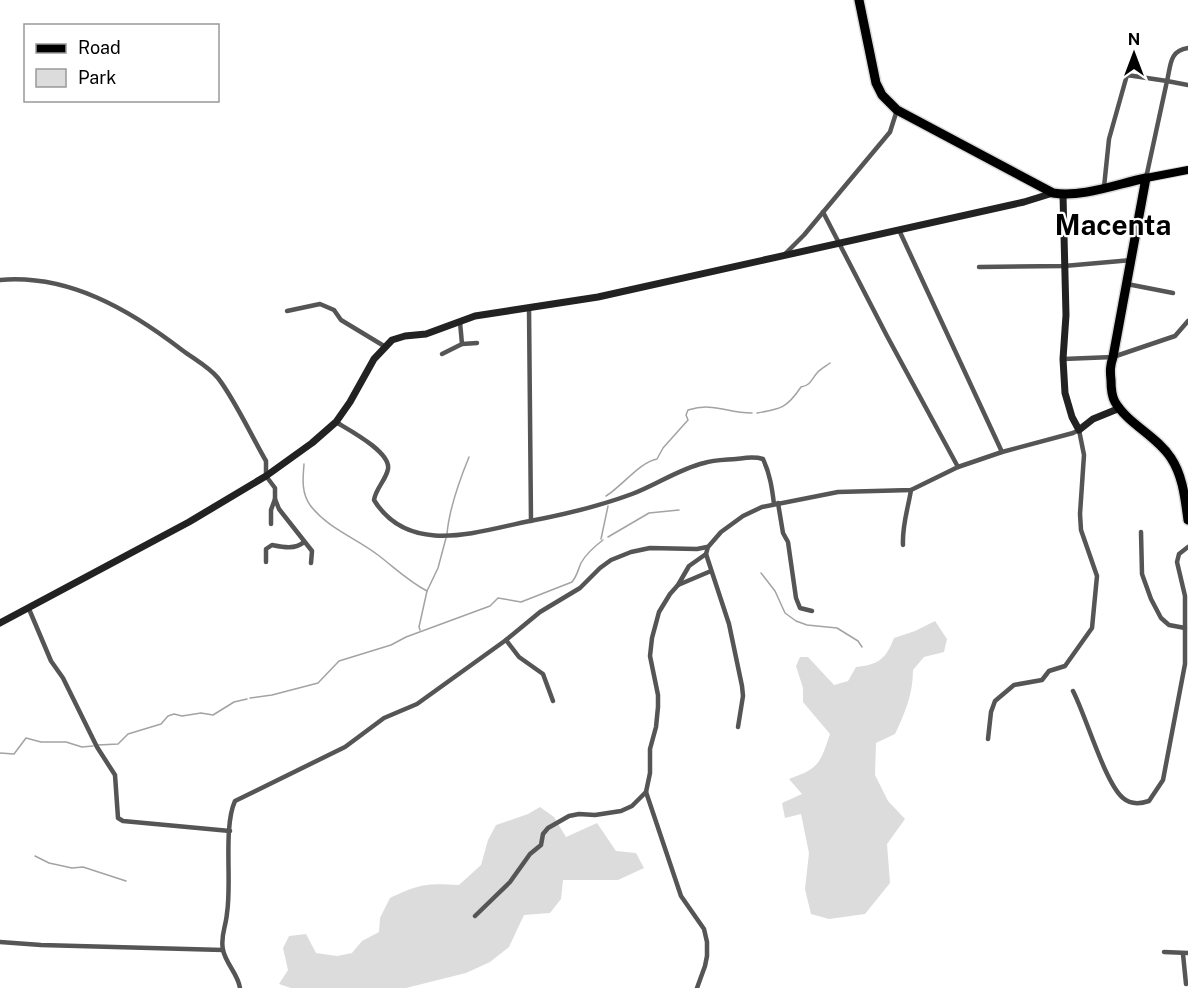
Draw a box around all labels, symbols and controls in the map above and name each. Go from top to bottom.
legend [24,24,219,102]
north arrow [1104,24,1164,84]
text: N [1128,30,1140,49]
text: Road [78,37,121,58]
text: Park [78,67,116,88]
district label: Macenta [1055,208,1171,241]

